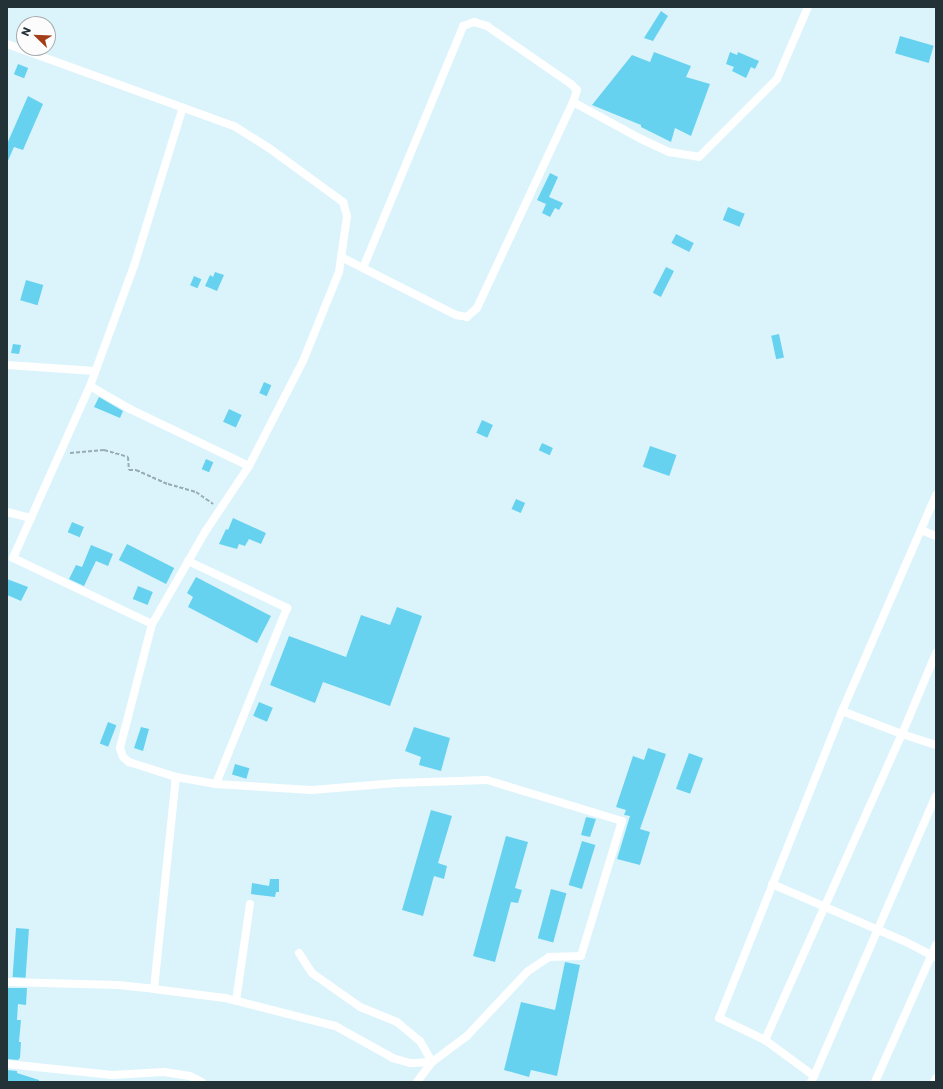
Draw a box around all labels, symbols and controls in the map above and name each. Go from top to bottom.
north arrow [16,16,56,56]
text: N [17,25,35,39]

